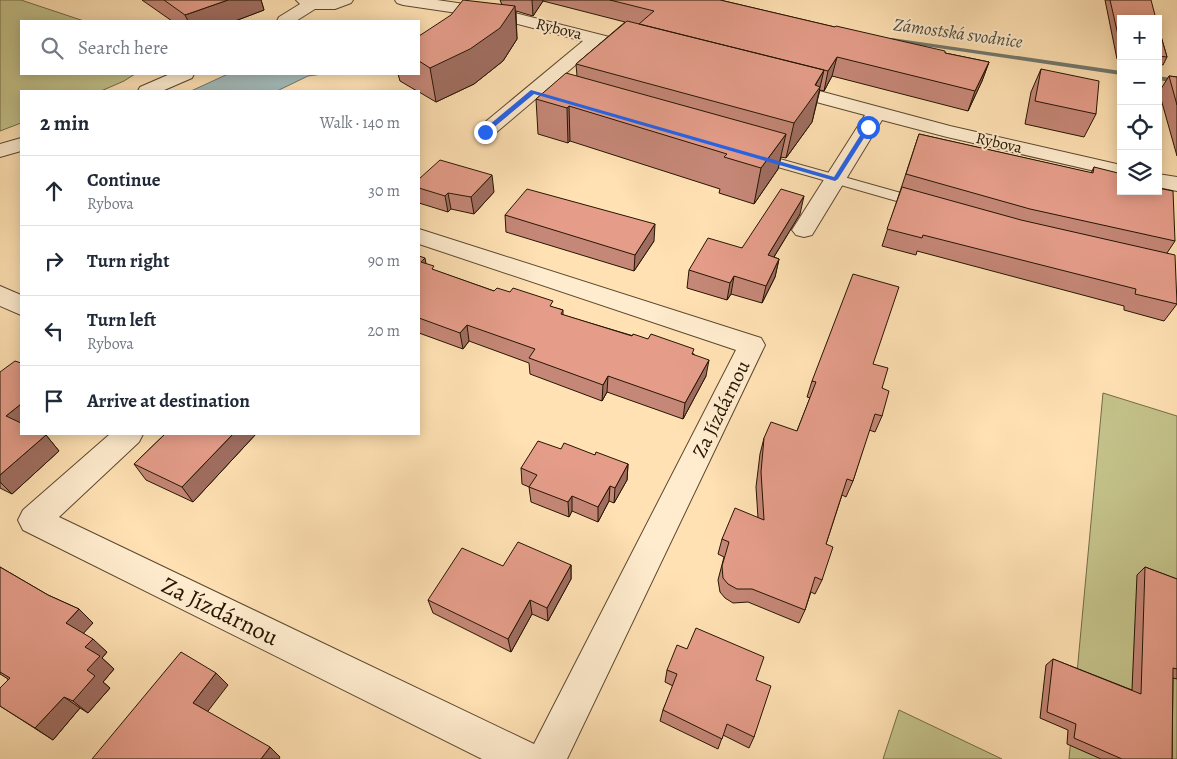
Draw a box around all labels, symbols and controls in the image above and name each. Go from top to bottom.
water label: Zámostská svodnice [892,12,1025,54]
street label: Rybova [534,13,585,45]
map controls [1117,15,1162,195]
button: + [1117,15,1162,60]
search box [20,20,420,75]
icon: search [38,34,66,62]
text: Search here [78,35,168,61]
button: − [1117,60,1162,105]
button: locate [1117,105,1162,150]
text: 2 min [40,109,89,137]
text: Walk · 140 m [320,112,400,134]
route start [857,116,880,139]
route end [474,121,497,144]
street label: Rybova [974,127,1025,159]
button: layers [1117,150,1162,195]
text: Continue [87,167,161,193]
icon: ahead [40,177,68,205]
text: 30 m [368,180,400,202]
text: Rybova [87,193,134,215]
icon: right [40,247,68,275]
text: Turn right [87,248,169,274]
text: 90 m [368,250,400,272]
text: Turn left [87,307,156,333]
icon: left [40,317,68,345]
text: 20 m [367,320,400,342]
text: Rybova [87,333,134,355]
street label: Za Jízdárnou [686,356,756,462]
icon: arrive [40,387,68,415]
text: Arrive at destination [87,388,250,414]
street label: Za Jízdárnou [156,569,284,653]

